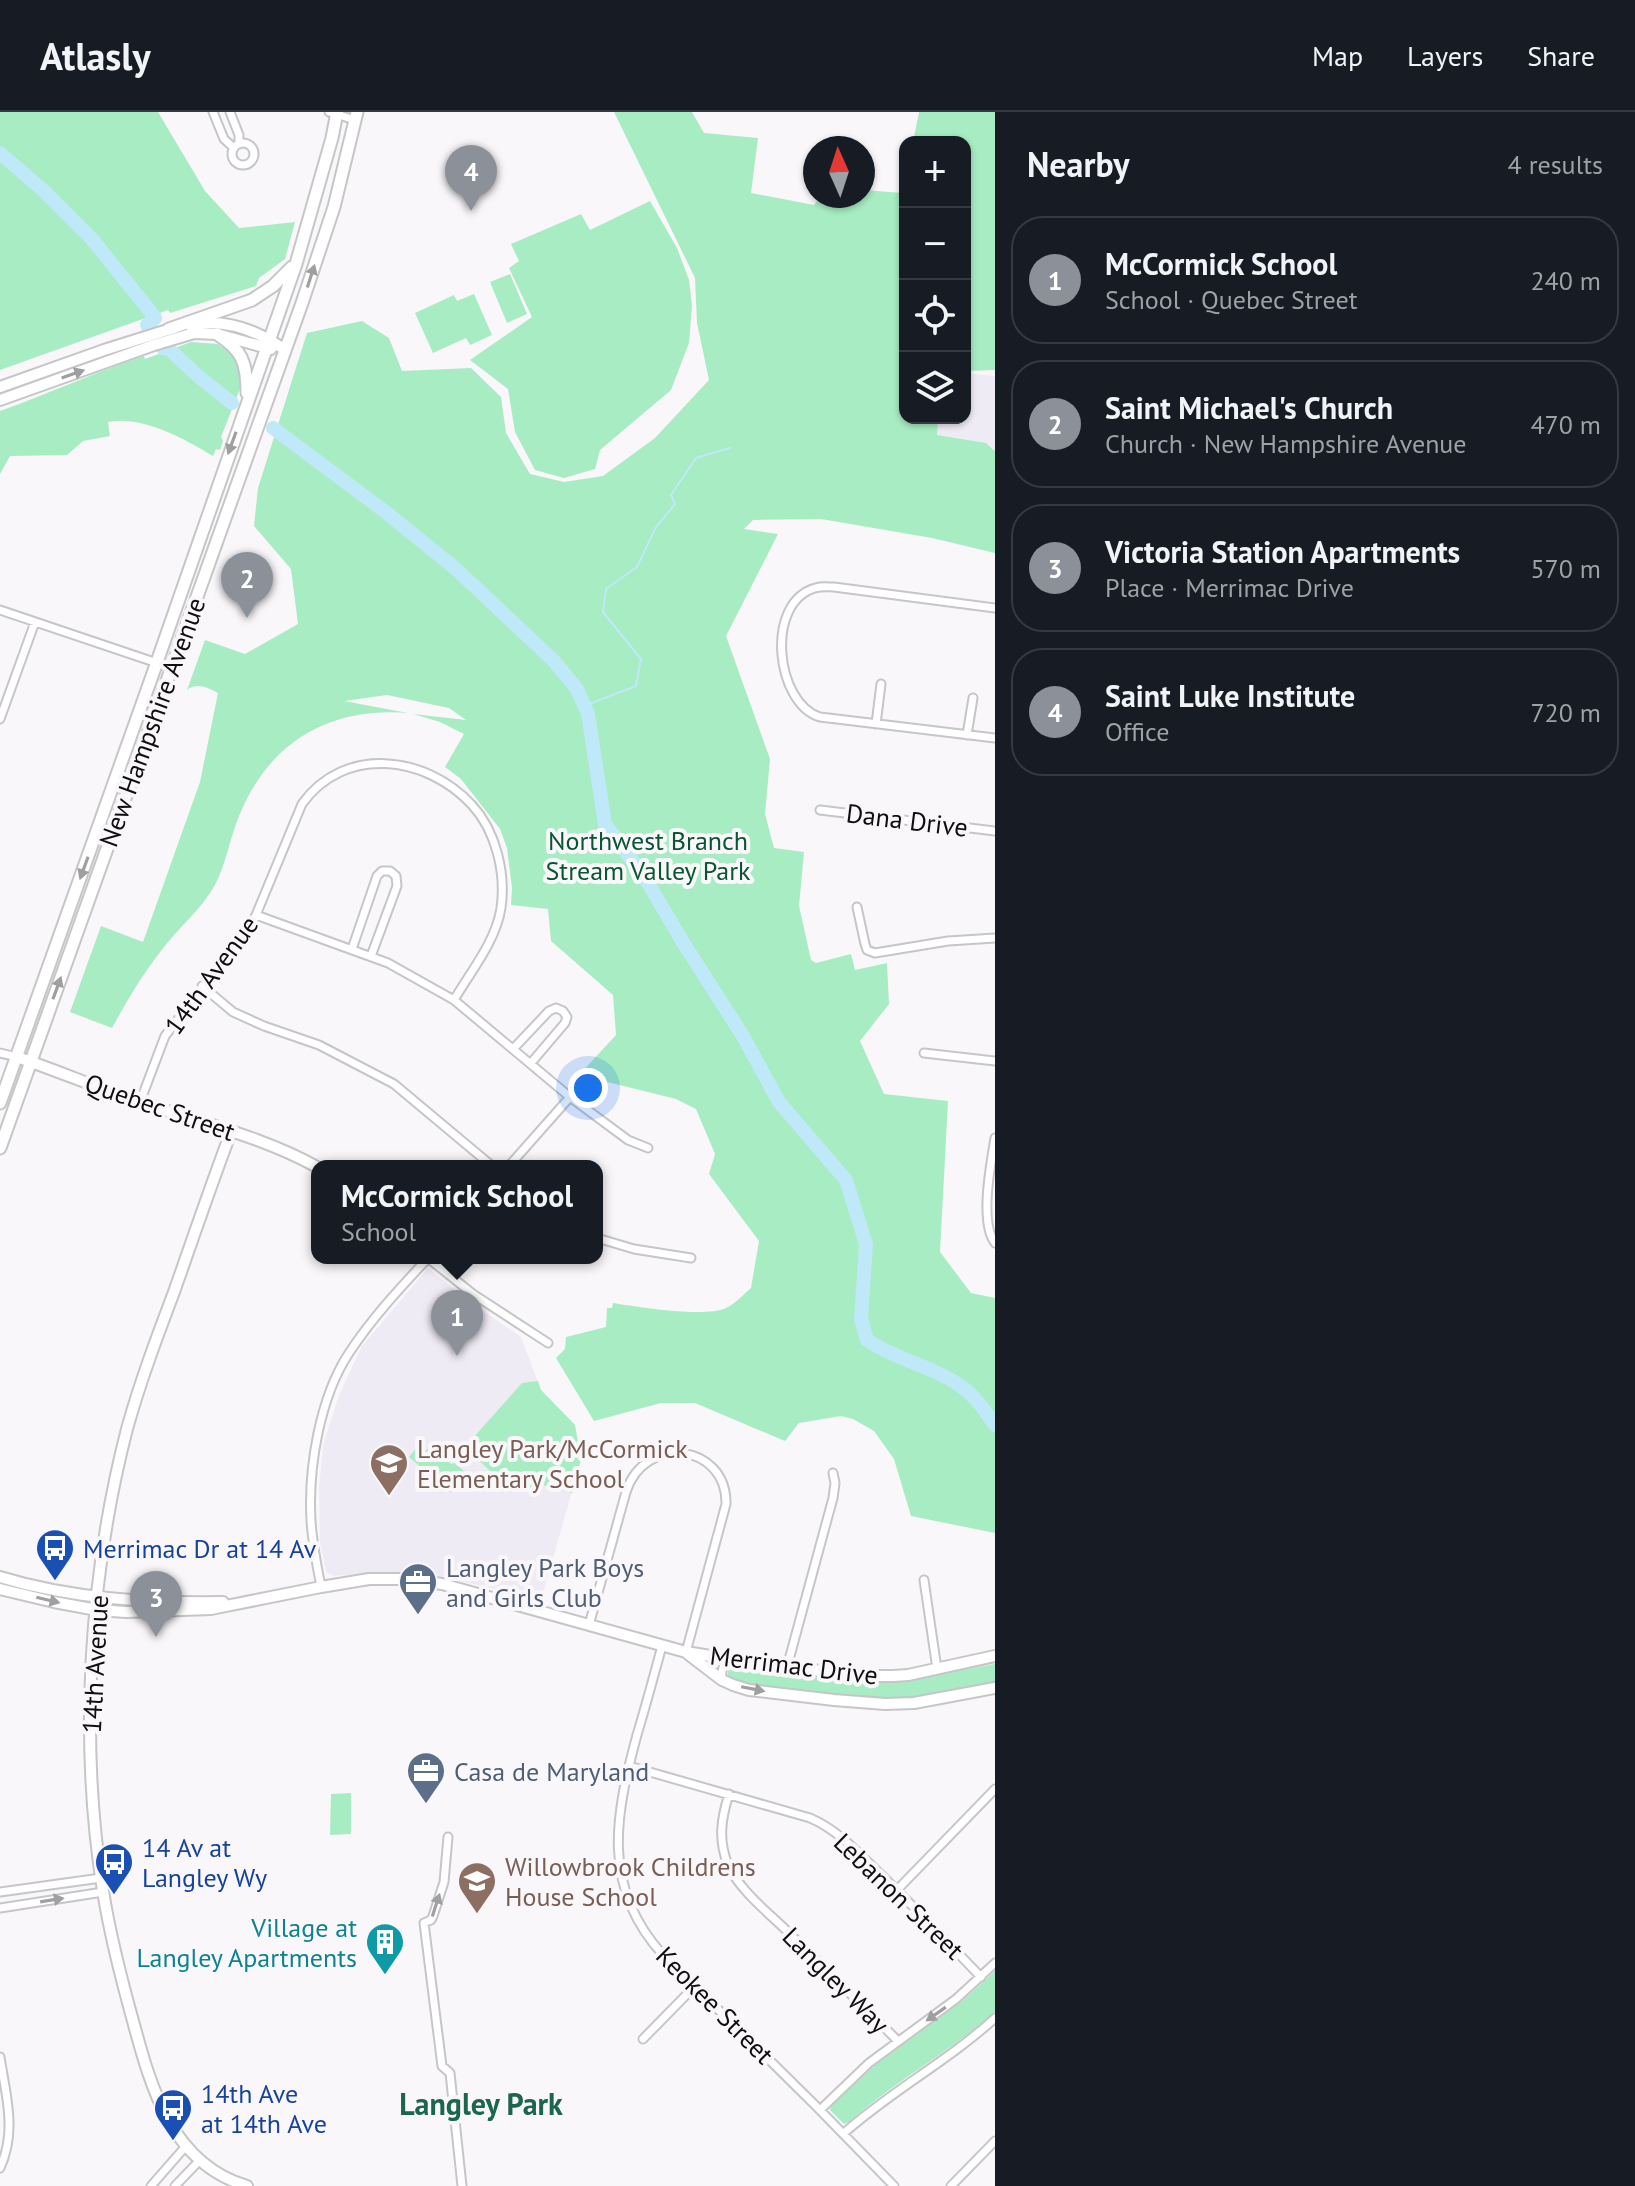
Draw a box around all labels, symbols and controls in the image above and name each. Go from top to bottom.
text: Atlasly [40,31,151,80]
text: Map [1312,37,1363,74]
text: Layers [1407,37,1483,74]
text: Share [1527,37,1595,74]
north arrow [803,136,875,208]
map controls [899,136,971,424]
button: + [899,136,971,208]
text: Nearby [1027,142,1129,186]
pin: 4 [445,145,497,211]
text: 4 results [1508,148,1603,181]
button: − [899,208,971,280]
text: McCormick School [1105,244,1337,283]
one-way arrow [306,264,318,288]
text: 1 [1048,264,1062,297]
text: 240 m [1530,264,1601,297]
button: locate [899,280,971,352]
text: School · Quebec Street [1105,283,1357,316]
button: layers [899,352,971,424]
one-way arrow [62,367,86,379]
text: Saint Michael's Church [1105,388,1393,427]
text: 2 [1048,408,1062,441]
text: 470 m [1530,408,1601,441]
text: Church · New Hampshire Avenue [1105,427,1467,460]
one-way arrow [225,431,238,455]
text: Victoria Station Apartments [1105,532,1460,571]
pin: 2 [221,552,273,618]
text: 3 [1048,552,1062,585]
text: 570 m [1530,552,1601,585]
text: Place · Merrimac Drive [1105,571,1354,604]
street label: New Hampshire Avenue [92,593,212,851]
text: Saint Luke Institute [1105,676,1355,715]
text: 4 [1048,696,1062,729]
text: 720 m [1530,696,1601,729]
text: Office [1105,715,1169,748]
street label: Dana Drive [844,796,970,844]
park label: Northwest Branch Stream Valley Park [546,824,751,887]
one-way arrow [77,856,90,880]
street label: 14th Avenue [157,909,265,1041]
one-way arrow [51,976,63,1000]
street label: Quebec Street [81,1066,239,1148]
your location [568,1068,608,1108]
popup [311,1160,603,1264]
text: McCormick School [341,1176,573,1215]
text: School [341,1215,416,1248]
pin: 1 [431,1290,483,1356]
place label: Langley Park/McCormick Elementary School [417,1432,688,1495]
school or university icon: Langley Park/McCormick Elementary School [368,1442,410,1497]
bus stop icon: Merrimac Dr at 14 Av [34,1527,76,1582]
place label: Merrimac Dr at 14 Av [83,1532,317,1565]
place label: Langley Park Boys and Girls Club [446,1551,644,1614]
office icon: Langley Park Boys and Girls Club [397,1561,439,1616]
pin: 3 [130,1571,182,1637]
one-way arrow [36,1594,61,1607]
street label: 14th Avenue [75,1594,115,1734]
street label: Merrimac Drive [708,1638,880,1692]
one-way arrow [740,1684,765,1696]
office icon: Casa de Maryland [405,1750,447,1805]
place label: Casa de Maryland [454,1755,649,1788]
street label: Lebanon Street [827,1826,971,1966]
place label: 14 Av at Langley Wy [142,1831,267,1894]
bus stop icon: 14 Av at Langley Wy [93,1841,135,1896]
place label: Willowbrook Childrens House School [505,1850,756,1913]
school or university icon: Willowbrook Childrens House School [456,1860,498,1915]
one-way arrow [39,1893,64,1906]
one-way arrow [431,1893,443,1917]
place label: Village at Langley Apartments [137,1911,357,1974]
street label: Langley Way [776,1920,896,2040]
building icon: Village at Langley Apartments [364,1921,406,1976]
street label: Keokee Street [649,1939,781,2071]
one-way arrow [925,2006,946,2021]
place label: 14th Ave at 14th Ave [201,2077,327,2140]
district label: Langley Park [399,2084,563,2123]
bus stop icon: 14th Ave at 14th Ave [152,2087,194,2142]

